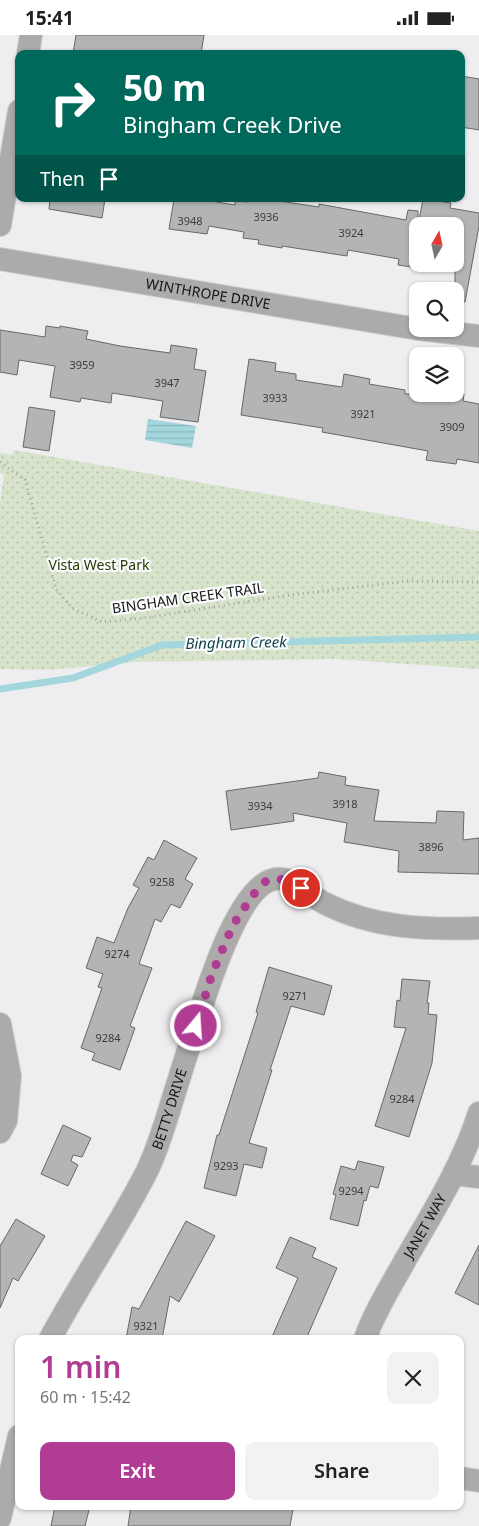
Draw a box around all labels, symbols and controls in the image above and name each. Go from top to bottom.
text: 15:41 [25,5,74,31]
text: 50 m [123,64,206,111]
icon: right [40,70,105,135]
text: Bingham Creek Drive [123,109,342,139]
icon: arrive [95,165,123,193]
text: Then [40,166,85,192]
house number: 3936 [253,209,279,224]
house number: 3948 [177,213,203,228]
north arrow [409,217,464,273]
map controls [409,217,464,402]
house number: 3924 [338,225,364,240]
street label: WINTHROPE DRIVE [144,274,272,313]
button: search [409,282,464,337]
button: layers [409,347,464,402]
house number: 3959 [69,357,95,372]
house number: 3947 [154,375,180,390]
house number: 3933 [262,390,288,405]
house number: 3921 [350,406,376,421]
house number: 3909 [439,419,465,434]
park label: Vista West Park [49,555,150,574]
street label: BINGHAM CREEK TRAIL [111,577,265,618]
water label: Bingham Creek [185,631,287,653]
house number: 3918 [332,796,358,811]
house number: 3934 [247,798,273,813]
house number: 3896 [418,839,444,854]
pin [280,867,322,909]
house number: 9258 [149,874,175,889]
icon: arrive [287,874,315,902]
house number: 9274 [104,946,130,961]
house number: 9271 [282,988,308,1003]
position arrow [169,999,221,1051]
house number: 9284 [95,1030,121,1045]
street label: BETTY DRIVE [147,1066,191,1152]
house number: 9284 [389,1091,415,1106]
house number: 9293 [213,1158,239,1173]
house number: 9294 [338,1183,364,1198]
street label: JANET WAY [397,1190,450,1263]
house number: 9321 [133,1318,159,1333]
text: 1 min [40,1346,121,1387]
button: close [387,1352,439,1404]
text: 60 m · 15:42 [40,1386,131,1408]
button: Exit [40,1442,235,1500]
button: Share [245,1442,439,1500]

